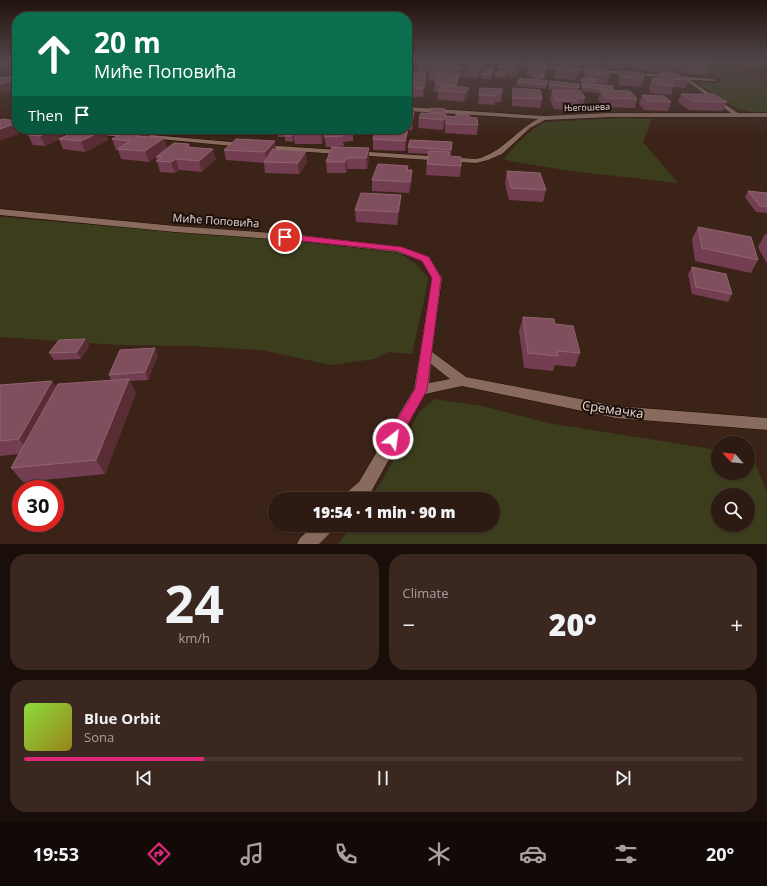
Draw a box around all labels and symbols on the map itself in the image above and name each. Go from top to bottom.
street label: Његошева [564,100,610,114]
street label: Миће Поповића [172,209,260,231]
pin [268,220,302,254]
street label: Сремачка [581,396,645,422]
position arrow [372,418,414,460]
north arrow [711,436,755,480]
speed limit sign: 30 [12,480,64,532]

